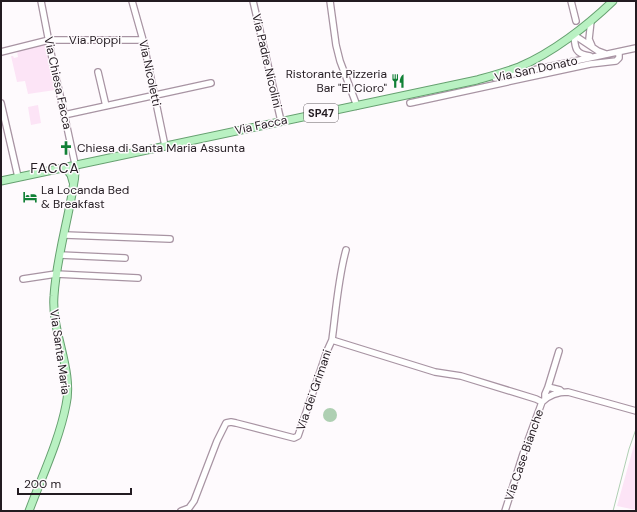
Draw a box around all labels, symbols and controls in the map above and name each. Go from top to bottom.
street label: Via Padre Nicolini [248,12,286,110]
street label: Via Poppi [69,32,121,48]
street label: Via Chiesa Facca [40,35,76,131]
street label: Via Nicoletti [135,38,165,108]
street label: Via San Donato [493,52,579,86]
place label: Ristorante Pizzeria Bar "El Cioro" [286,66,387,96]
restaurant icon: Ristorante Pizzeria Bar "El Cioro" [390,73,406,89]
road number: SP47 [304,104,338,122]
street label: Via Facca [233,112,289,138]
church icon: Chiesa di Santa Maria Assunta [58,140,74,156]
place label: Chiesa di Santa Maria Assunta [77,140,245,156]
district label: FACCA [30,159,80,177]
place label: La Locanda Bed & Breakfast [41,182,129,212]
hotel icon: La Locanda Bed & Breakfast [22,189,38,205]
street label: Via Santa Maria [46,308,74,396]
street label: Via dei Grimani [293,347,335,433]
street label: Via Case Bianche [501,407,547,503]
scale bar [18,470,131,496]
text: 200 m [24,476,61,492]

